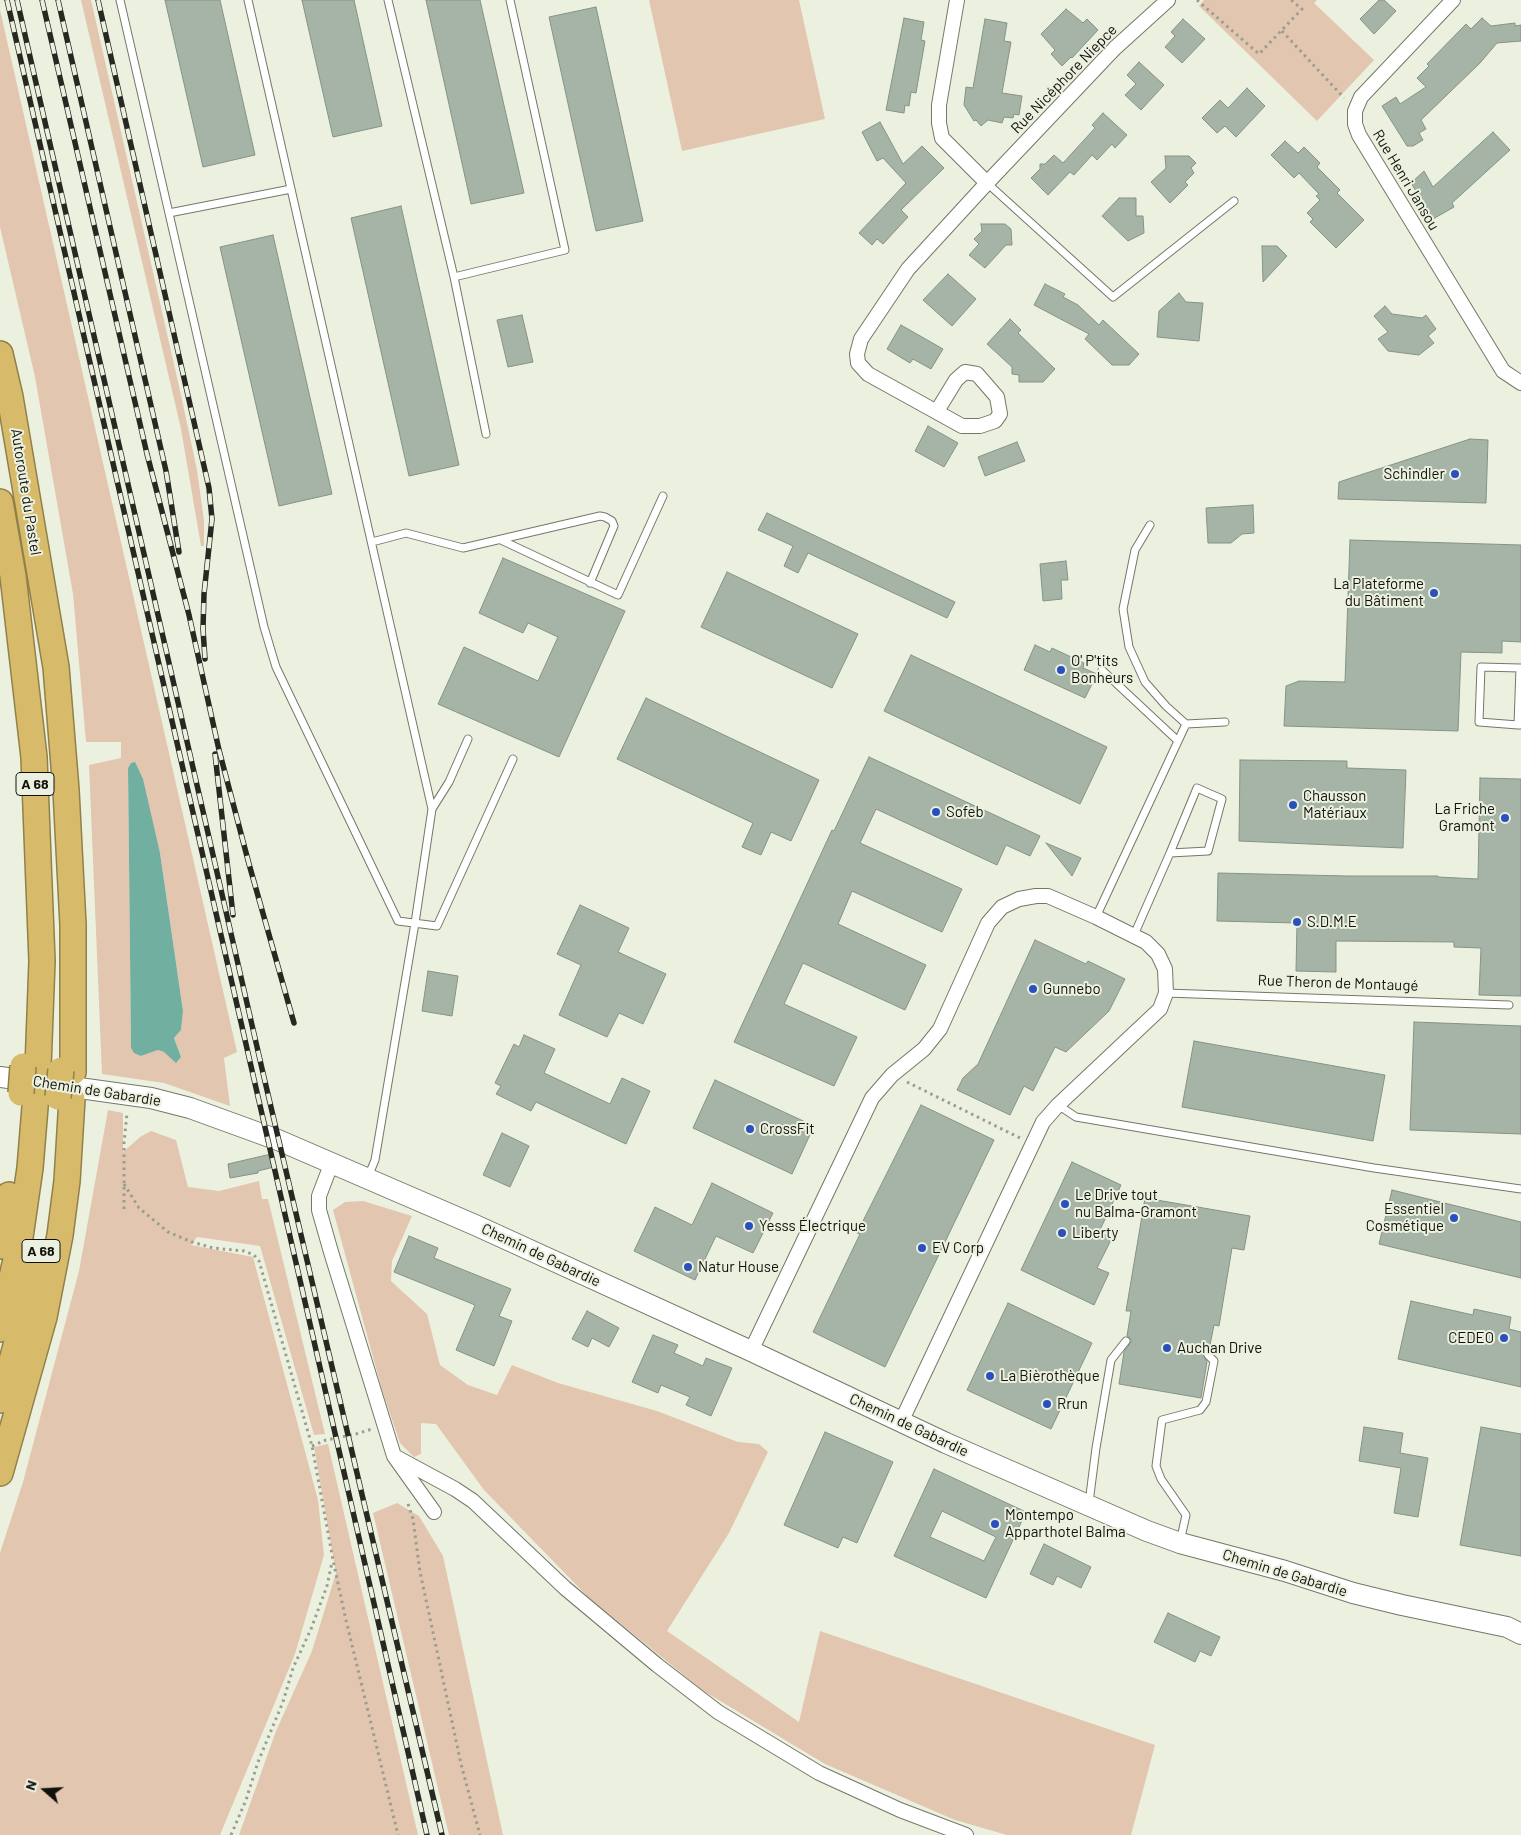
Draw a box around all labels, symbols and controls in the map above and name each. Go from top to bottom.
street label: Rue Nicéphore Niepce [1007,21,1121,137]
street label: Rue Henri Jansou [1369,126,1443,234]
street label: Autoroute du Pastel [7,427,45,557]
place label: Schindler [1383,465,1445,483]
marker: Schindler [1449,468,1461,480]
place label: La Plateforme du Bâtiment [1333,575,1424,610]
marker: La Plateforme du Bâtiment [1428,587,1440,599]
place label: O' P'tits Bonheurs [1071,652,1133,687]
marker: O' P'tits Bonheurs [1055,664,1067,676]
road number: A 68 [16,772,54,796]
place label: Chausson Matériaux [1303,787,1367,822]
marker: Chausson Matériaux [1287,799,1299,811]
place label: La Friche Gramont [1434,800,1495,835]
place label: Sofeb [946,803,984,821]
marker: Sofeb [930,806,942,818]
marker: La Friche Gramont [1499,812,1511,824]
place label: S.D.M.E [1307,913,1357,931]
marker: S.D.M.E [1291,916,1303,928]
street label: Rue Theron de Montaugé [1257,971,1419,995]
place label: Gunnebo [1043,980,1101,998]
marker: Gunnebo [1027,983,1039,995]
street label: Chemin de Gabardie [32,1072,162,1110]
place label: CrossFit [760,1120,815,1138]
marker: CrossFit [744,1123,756,1135]
place label: Le Drive tout nu Balma-Gramont [1075,1186,1197,1221]
marker: Le Drive tout nu Balma-Gramont [1059,1198,1071,1210]
place label: Essentiel Cosmétique [1366,1200,1444,1235]
marker: Essentiel Cosmétique [1448,1212,1460,1224]
place label: Yesss Électrique [759,1217,866,1235]
street label: Chemin de Gabardie [478,1219,604,1291]
marker: Yesss Électrique [743,1220,755,1232]
place label: Liberty [1072,1224,1118,1242]
marker: Liberty [1056,1227,1068,1239]
place label: EV Corp [932,1239,984,1257]
road number: A 68 [22,1240,60,1262]
marker: EV Corp [916,1242,928,1254]
place label: Natur House [698,1258,779,1276]
marker: Natur House [682,1261,694,1273]
place label: CEDEO [1448,1329,1494,1347]
marker: CEDEO [1498,1332,1510,1344]
place label: Auchan Drive [1177,1339,1262,1357]
marker: Auchan Drive [1161,1342,1173,1354]
place label: La Bièrothèque [1000,1367,1100,1385]
marker: La Bièrothèque [984,1370,996,1382]
street label: Chemin de Gabardie [846,1389,972,1461]
place label: Rrun [1057,1395,1088,1413]
marker: Rrun [1041,1398,1053,1410]
place label: Montempo Apparthotel Balma [1005,1506,1126,1541]
marker: Montempo Apparthotel Balma [989,1518,1001,1530]
street label: Chemin de Gabardie [1220,1545,1350,1601]
north arrow [20,1765,70,1815]
text: N [21,1778,40,1792]

